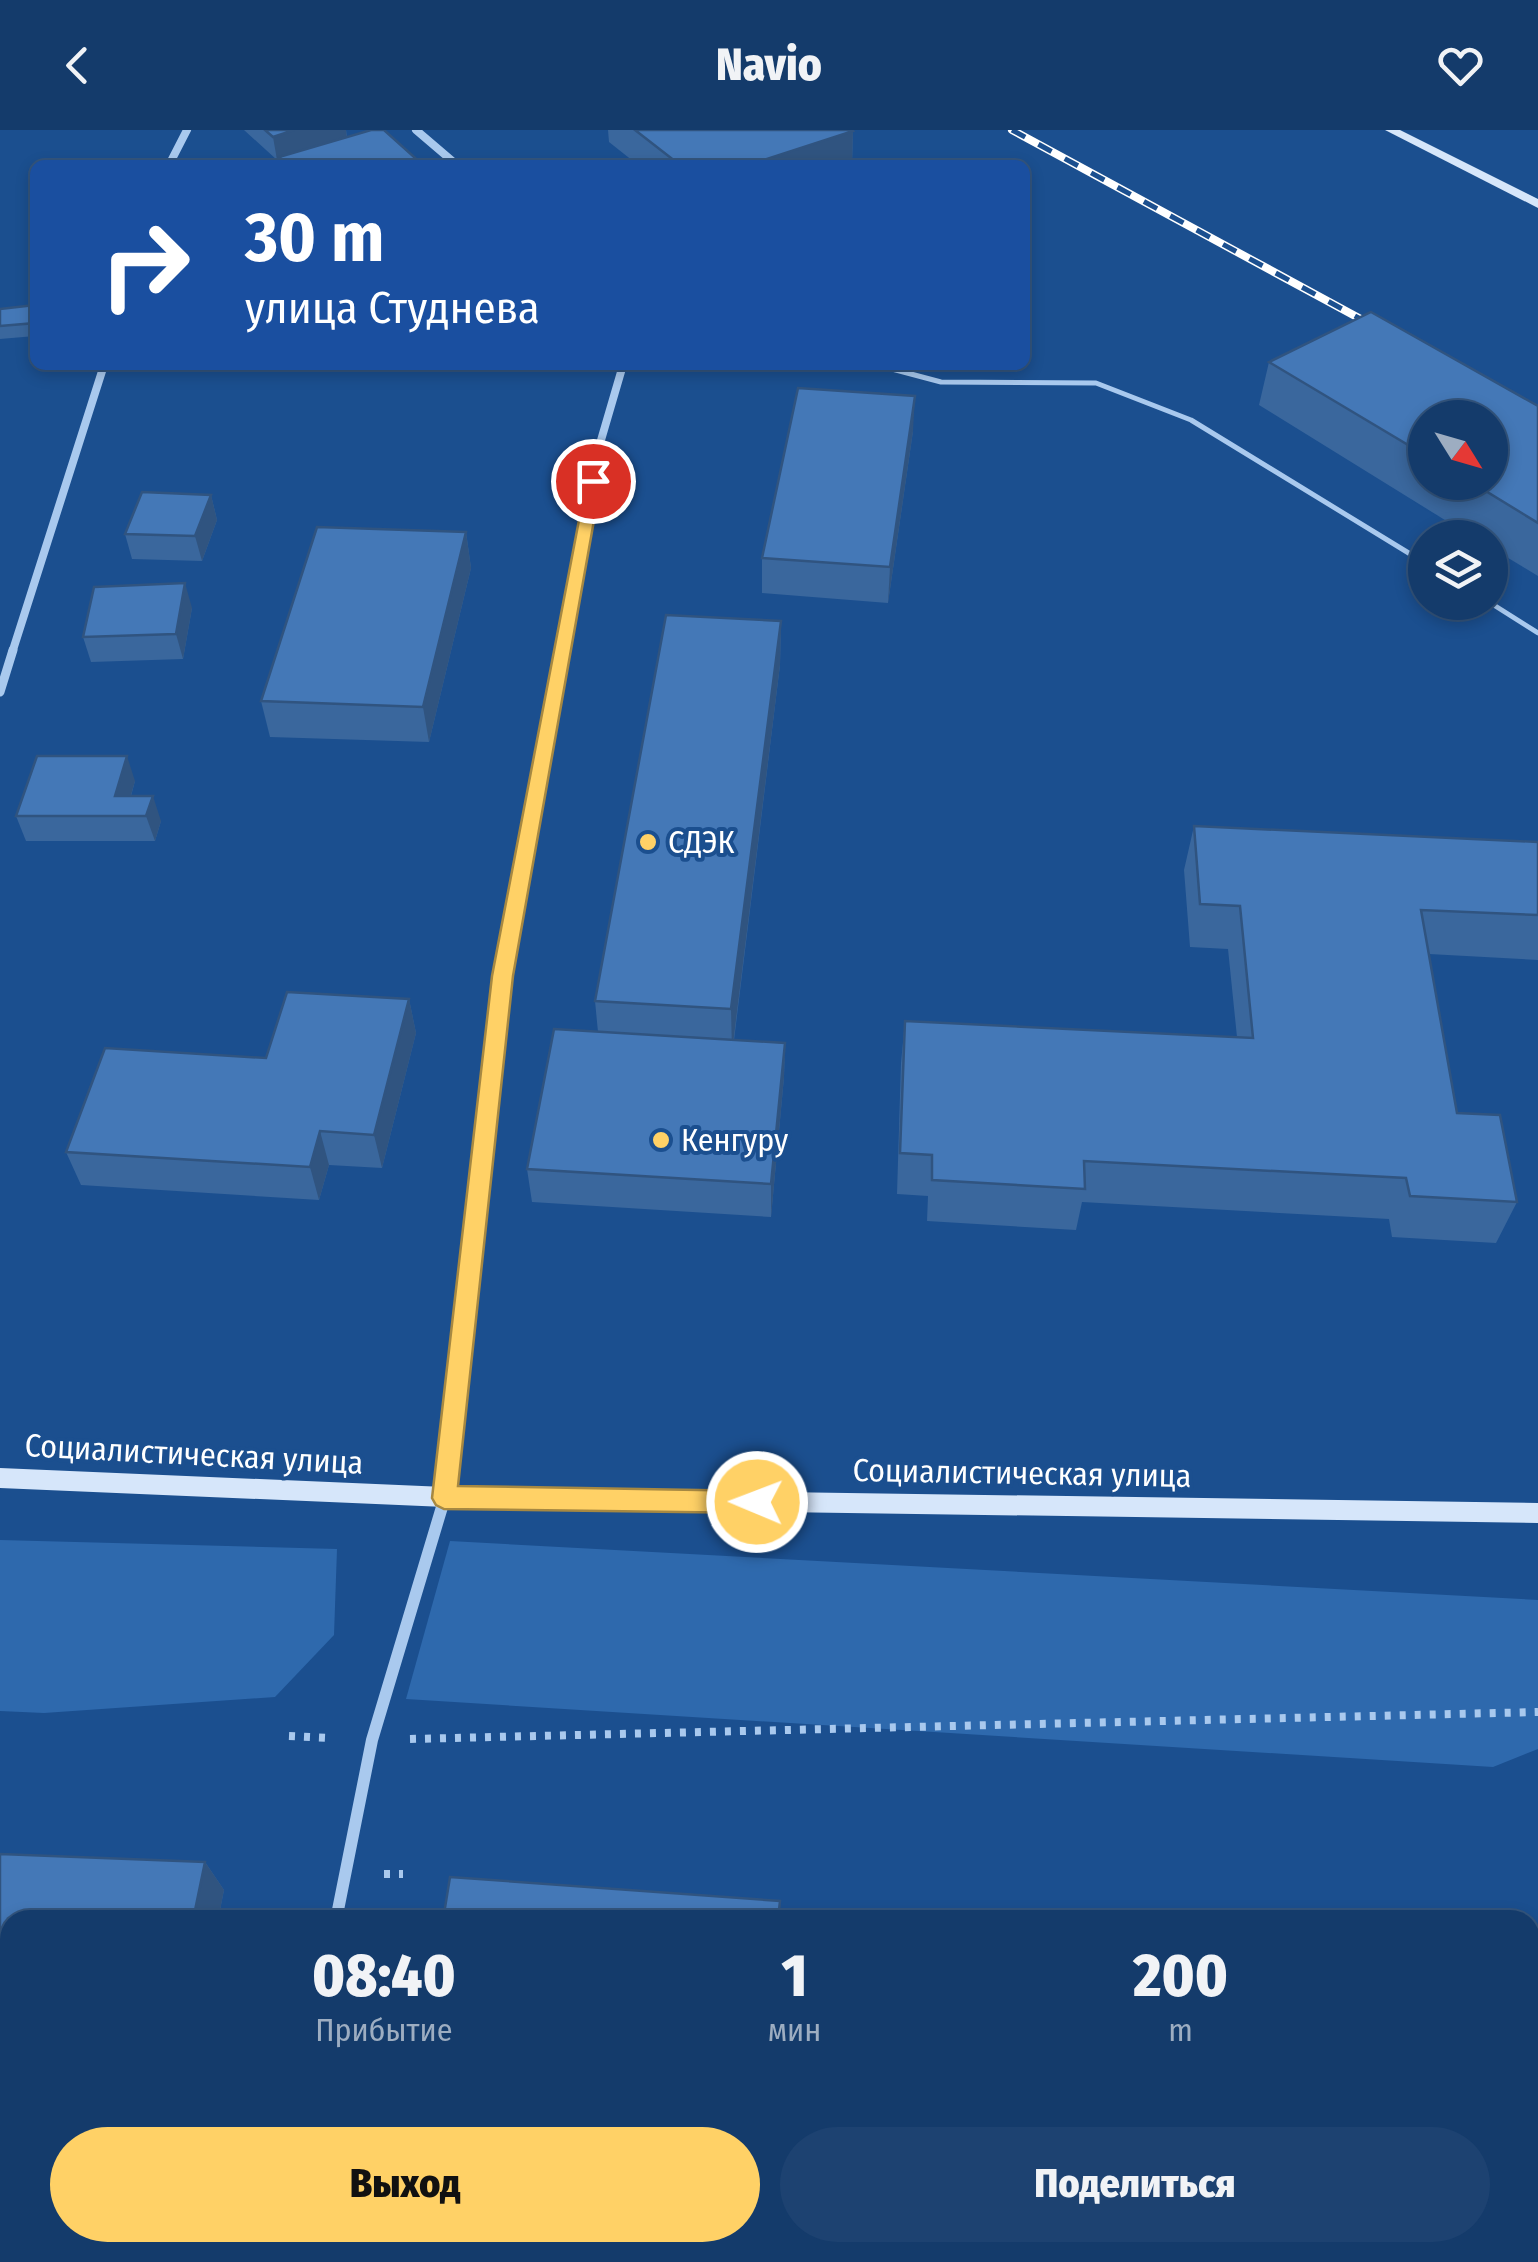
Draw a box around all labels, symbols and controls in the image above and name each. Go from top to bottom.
icon: back [50,38,105,93]
text: Navio [716,38,822,92]
icon: heart [1433,38,1488,93]
text: 30 m [245,196,384,280]
icon: right [80,200,210,330]
text: улица Студнева [245,281,540,335]
north arrow [1408,400,1508,500]
map controls [1408,400,1508,620]
pin [551,439,636,524]
icon: arrive [566,454,621,509]
button: layers [1408,520,1508,620]
place label: СДЭК [668,823,735,861]
marker: СДЭК [637,831,659,853]
place label: Кенгуру [681,1121,789,1159]
marker: Кенгуру [650,1129,672,1151]
street label: Социалистическая улица [24,1426,364,1482]
position arrow [705,1450,809,1554]
street label: Социалистическая улица [852,1451,1192,1495]
text: 08:40 [312,1940,456,2012]
text: 1 [782,1940,807,2012]
text: 200 [1133,1940,1228,2012]
text: Прибытие [315,2011,453,2049]
text: мин [768,2011,821,2049]
text: m [1168,2011,1193,2049]
button: Выход [50,2127,760,2242]
button: Поделиться [780,2127,1490,2242]

